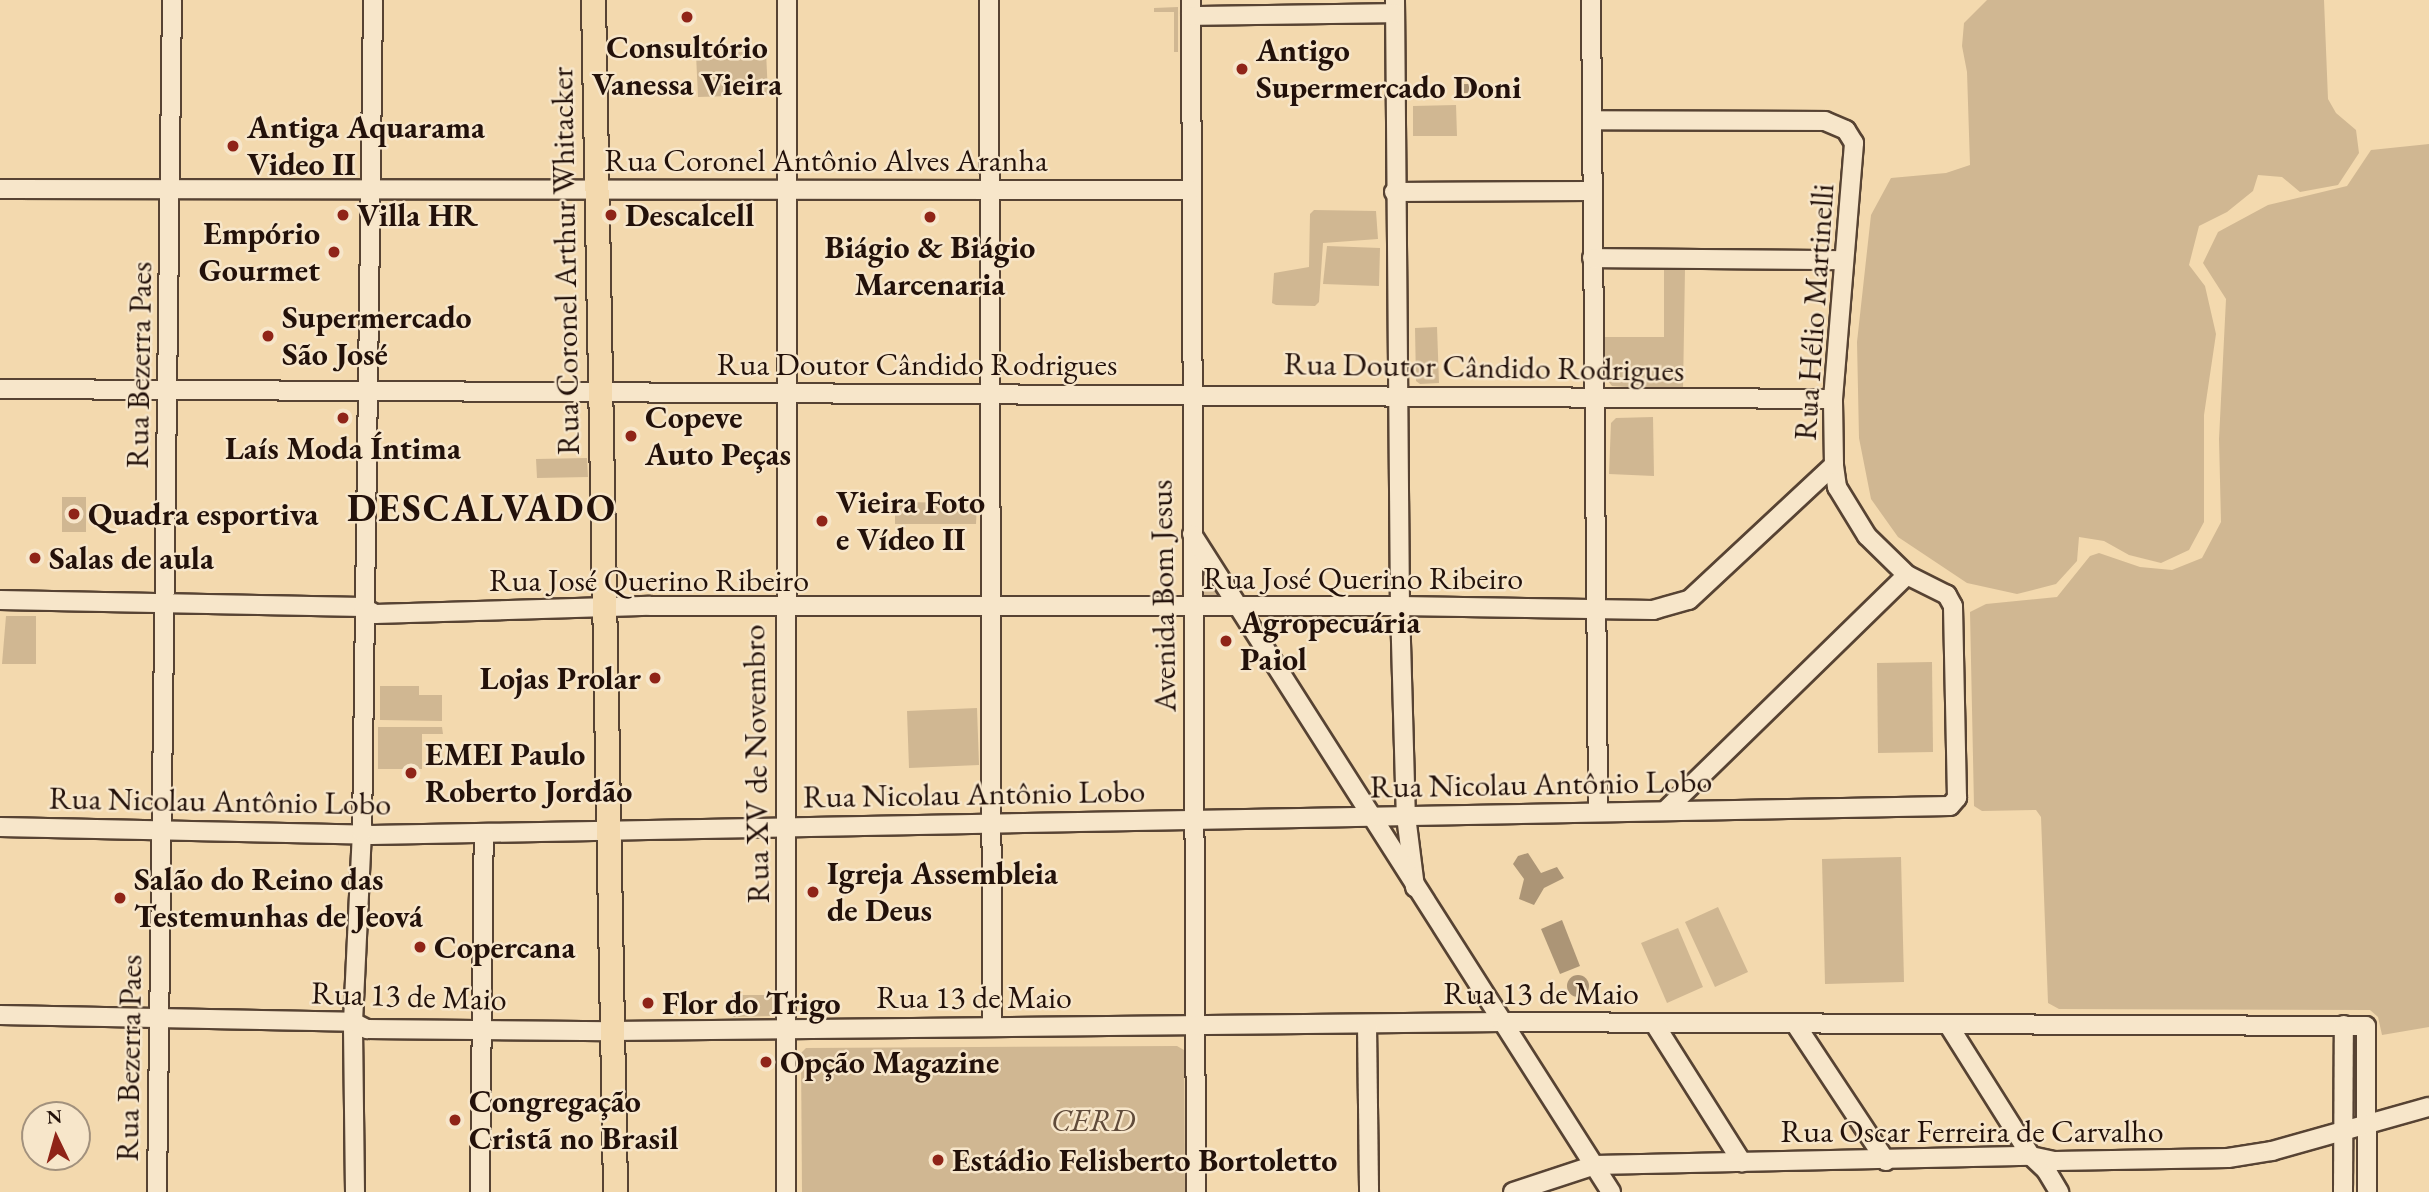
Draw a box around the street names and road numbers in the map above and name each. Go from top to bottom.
street label: Rua Coronel Arthur Whitacker [542,67,588,455]
street label: Rua Coronel Antônio Alves Aranha [604,141,1048,179]
street label: Rua Hélio Martinelli [1786,182,1842,442]
street label: Rua Bezerra Paes [118,261,160,469]
street label: Rua Doutor Cândido Rodrigues [1283,344,1685,390]
street label: Rua Doutor Cândido Rodrigues [717,345,1117,383]
street label: Avenida Bom Jesus [1142,479,1184,713]
street label: Rua José Querino Ribeiro [1203,559,1523,597]
street label: Rua José Querino Ribeiro [489,561,809,599]
street label: Rua XV de Novembro [734,624,778,904]
street label: Rua Nicolau Antônio Lobo [1370,762,1712,806]
street label: Rua Nicolau Antônio Lobo [803,772,1145,816]
street label: Rua Nicolau Antônio Lobo [49,779,391,823]
street label: Rua Bezerra Paes [108,954,150,1162]
street label: Rua 13 de Maio [311,973,507,1019]
street label: Rua 13 de Maio [1443,974,1639,1012]
street label: Rua 13 de Maio [876,978,1072,1016]
street label: Rua Oscar Ferreira de Carvalho [1780,1112,2164,1150]

